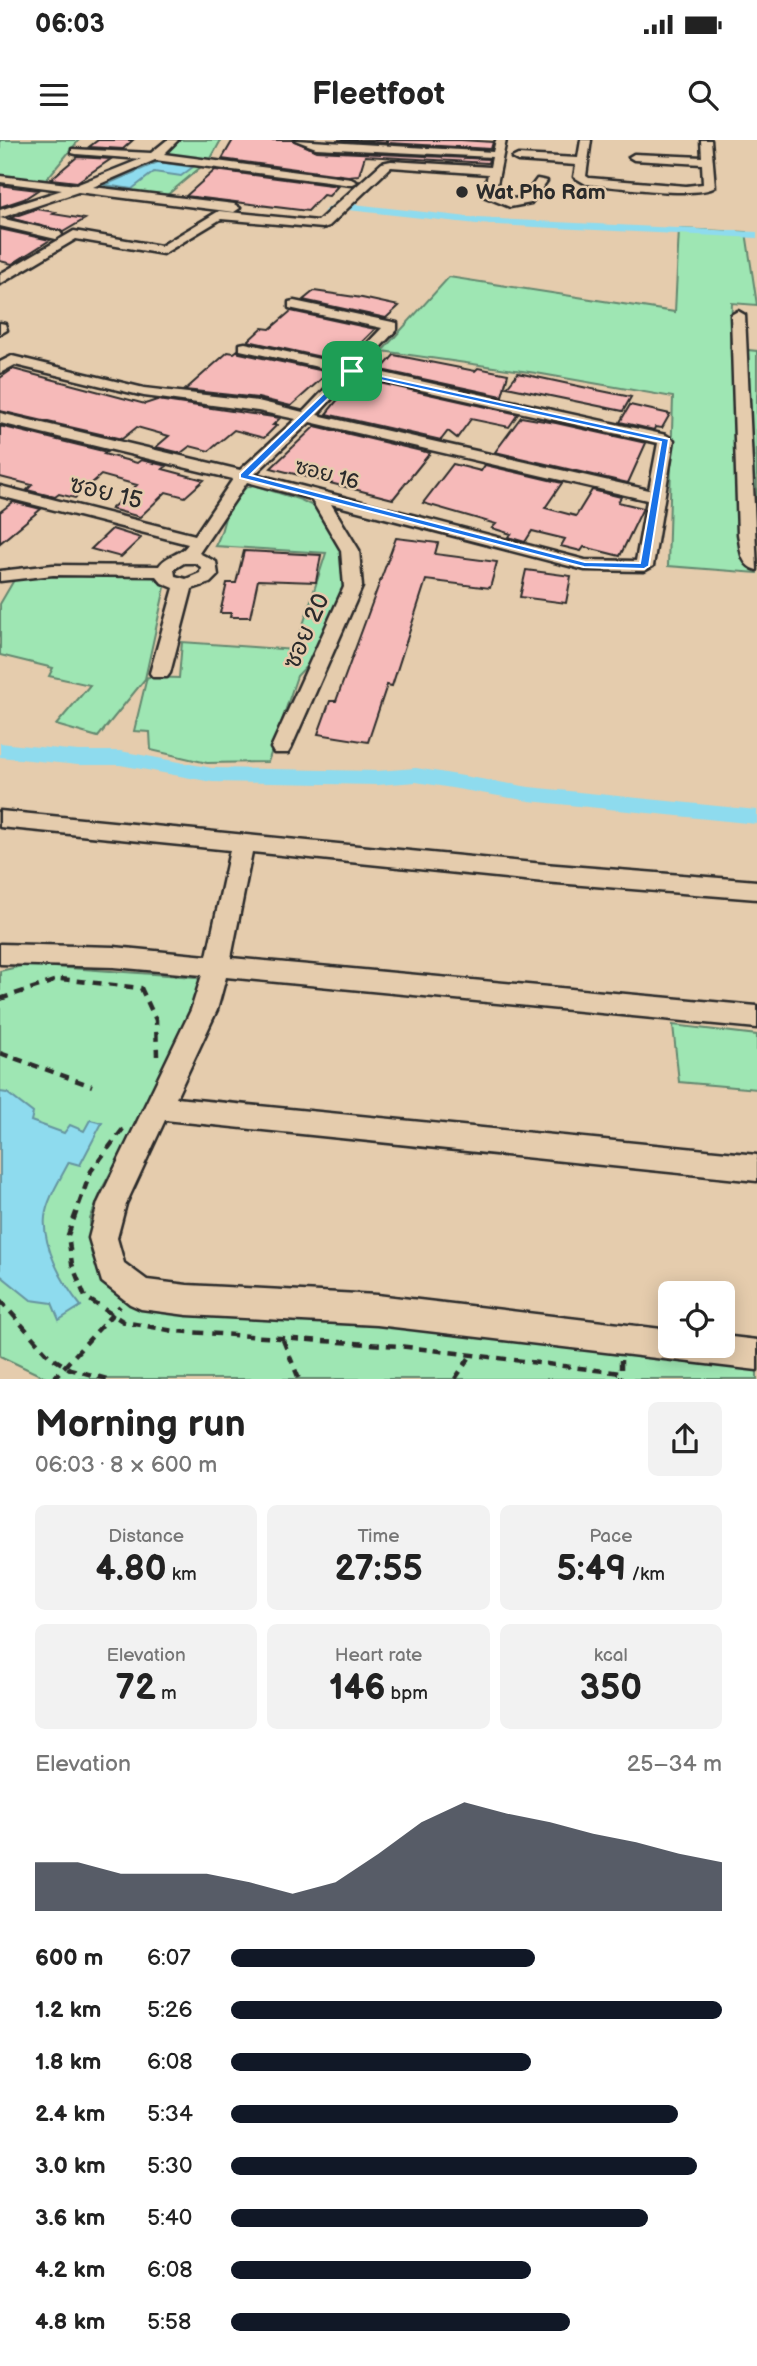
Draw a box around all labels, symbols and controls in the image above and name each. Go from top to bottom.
text: 06:03 [35,9,105,40]
text: Fleetfoot [312,75,445,114]
icon: menu [35,76,73,114]
icon: search [684,76,722,114]
place label: Wat Pho Ram [476,180,606,205]
marker: Wat Pho Ram [454,184,470,200]
pin [322,341,382,401]
icon: arrive [333,352,371,390]
street label: ซอย 16 [292,454,362,495]
street label: ซอย 15 [66,469,145,516]
street label: ซอย 20 [277,589,336,673]
map controls [658,1281,735,1358]
button: locate [658,1281,735,1358]
text: Morning run [35,1402,246,1447]
button: share [648,1402,722,1476]
text: 06:03 · 8 × 600 m [35,1451,217,1479]
text: Distance [108,1525,184,1548]
text: Time [357,1525,400,1548]
text: Pace [589,1525,632,1548]
text: 4.80 [96,1548,167,1591]
text: 27:55 [334,1548,423,1591]
text: 5:49 [557,1548,626,1591]
text: km [167,1563,197,1586]
text: /km [626,1563,665,1586]
text: Elevation [107,1644,186,1667]
text: Heart rate [335,1644,422,1667]
text: kcal [594,1644,628,1667]
text: 72 [116,1667,156,1710]
text: 146 [329,1667,385,1710]
text: 350 [580,1667,642,1710]
text: m [156,1682,177,1705]
text: bpm [385,1682,428,1705]
text: Elevation [35,1750,131,1778]
text: 25–34 m [627,1750,722,1778]
text: 600 m [35,1944,103,1972]
text: 6:07 [147,1944,191,1972]
text: 1.2 km [35,1996,101,2024]
text: 5:26 [147,1996,192,2024]
text: 1.8 km [35,2048,101,2076]
text: 6:08 [147,2048,193,2076]
text: 2.4 km [35,2100,105,2128]
text: 5:34 [147,2100,193,2128]
text: 3.0 km [35,2152,106,2180]
text: 5:30 [147,2152,193,2180]
text: 3.6 km [35,2204,105,2232]
text: 5:40 [147,2204,192,2232]
text: 4.2 km [35,2256,105,2284]
text: 6:08 [147,2256,193,2284]
text: 4.8 km [35,2308,105,2336]
text: 5:58 [147,2308,191,2336]

